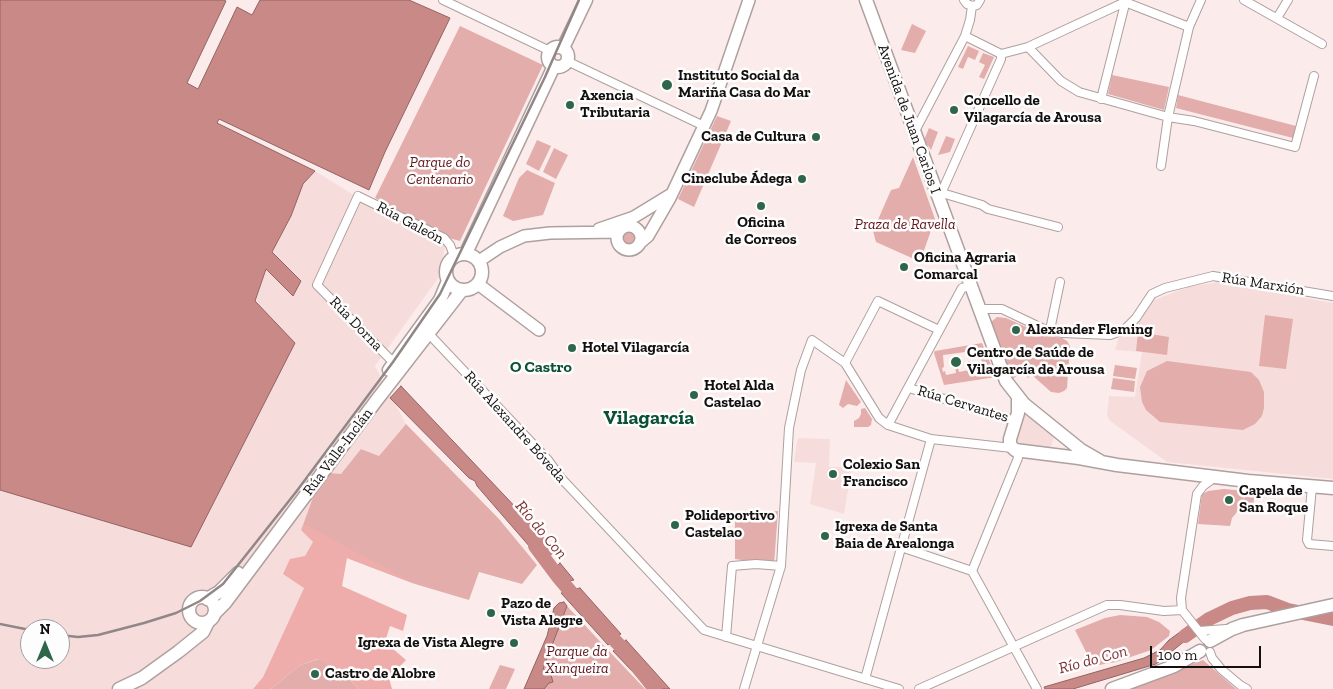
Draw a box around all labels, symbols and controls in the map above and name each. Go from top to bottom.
street label: Avenida de Juan Carlos I [874,42,944,196]
place label: Instituto Social da Mariña Casa do Mar [678,67,811,102]
marker: Instituto Social da Mariña Casa do Mar [660,78,674,92]
place label: Axencia Tributaria [580,87,650,122]
place label: Concello de Vilagarcía de Arousa [964,92,1102,127]
marker: Axencia Tributaria [564,99,576,111]
marker: Concello de Vilagarcía de Arousa [948,104,960,116]
place label: Casa de Cultura [701,128,806,146]
marker: Casa de Cultura [810,131,822,143]
park label: Parque do Centenario [406,154,474,189]
place label: Cineclube Ádega [681,170,792,188]
marker: Cineclube Ádega [796,173,808,185]
street label: Rúa Galeón [373,198,447,248]
marker: Oficina de Correos [755,200,767,212]
place label: Oficina de Correos [725,214,797,249]
park label: Praza de Ravella [855,216,955,234]
place label: Oficina Agraria Comarcal [914,249,1016,284]
marker: Oficina Agraria Comarcal [898,261,910,273]
street label: Rúa Marxión [1221,269,1305,299]
street label: Rúa Dorna [326,293,386,355]
place label: Alexander Fleming [1026,321,1153,339]
marker: Alexander Fleming [1010,324,1022,336]
place label: Hotel Vilagarcía [582,339,689,357]
marker: Hotel Vilagarcía [566,342,578,354]
place label: Centro de Saúde de Vilagarcía de Arousa [967,344,1105,379]
marker: Centro de Saúde de Vilagarcía de Arousa [949,355,963,369]
district label: O Castro [510,357,572,377]
street label: Rúa Alexandre Bóveda [460,368,570,486]
place label: Hotel Alda Castelao [704,377,774,412]
street label: Rúa Cervantes [915,382,1011,426]
marker: Hotel Alda Castelao [688,389,700,401]
street label: Rúa Valle-Inclán [299,405,377,499]
district label: Vilagarcía [604,406,694,430]
place label: Colexio San Francisco [843,456,920,491]
marker: Colexio San Francisco [827,468,839,480]
place label: Capela de San Roque [1239,482,1308,517]
marker: Capela de San Roque [1223,494,1235,506]
water label: Río do Con [511,497,571,563]
place label: Polideportivo Castelao [685,507,775,542]
place label: Igrexa de Santa Baia de Arealonga [835,518,954,553]
marker: Polideportivo Castelao [669,519,681,531]
marker: Igrexa de Santa Baia de Arealonga [819,530,831,542]
place label: Pazo de Vista Alegre [501,595,583,630]
marker: Pazo de Vista Alegre [485,607,497,619]
north arrow [20,619,70,669]
text: N [40,621,50,638]
place label: Igrexa de Vista Alegre [358,634,504,652]
scale bar [1153,636,1264,668]
marker: Igrexa de Vista Alegre [508,637,520,649]
water label: Río do Con [1057,642,1129,678]
park label: Parque da Xunqueira [545,643,609,678]
text: 100 m [1158,646,1197,664]
place label: Castro de Alobre [325,665,436,683]
marker: Castro de Alobre [309,668,321,680]

